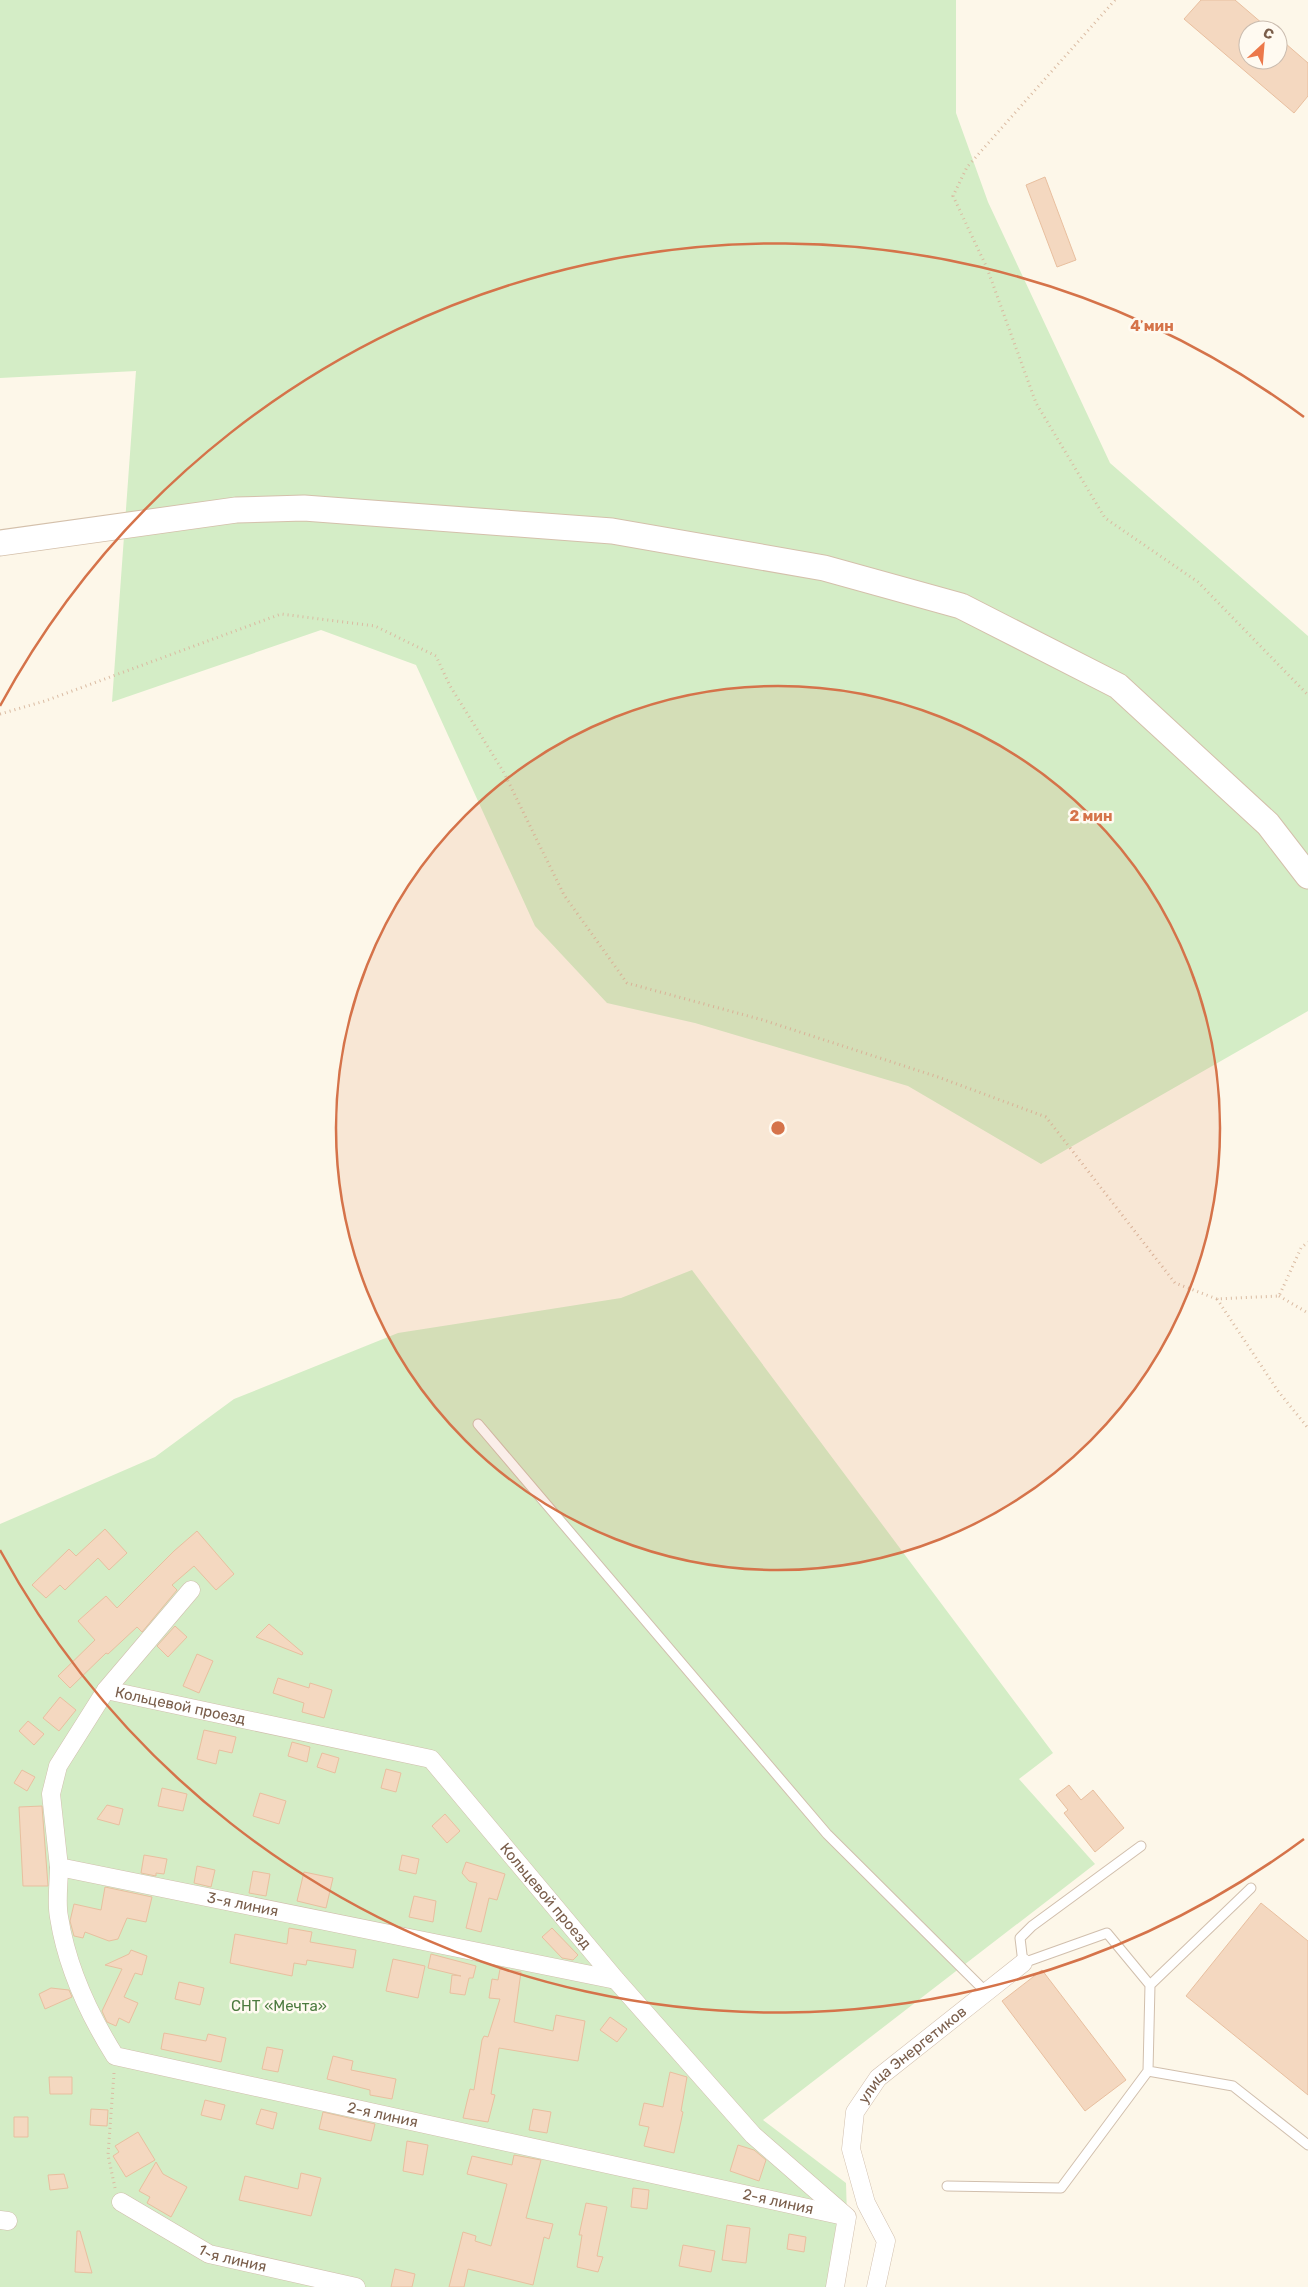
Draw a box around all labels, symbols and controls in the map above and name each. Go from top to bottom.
north arrow [1238,20,1288,70]
text: С [1260,24,1277,44]
text: 4 мин [1130,317,1174,335]
text: 2 мин [1070,807,1112,825]
centre of rings [769,1119,787,1137]
street label: Кольцевой проезд [113,1683,247,1728]
street label: Кольцевой проезд [496,1839,595,1953]
street label: 3-я линия [206,1888,280,1920]
park label: СНТ «Мечта» [231,1997,327,2015]
street label: улица Энергетиков [854,2002,970,2107]
street label: 2-я линия [346,2098,420,2131]
street label: 2-я линия [741,2185,815,2218]
street label: 1-я линия [195,2241,268,2276]

